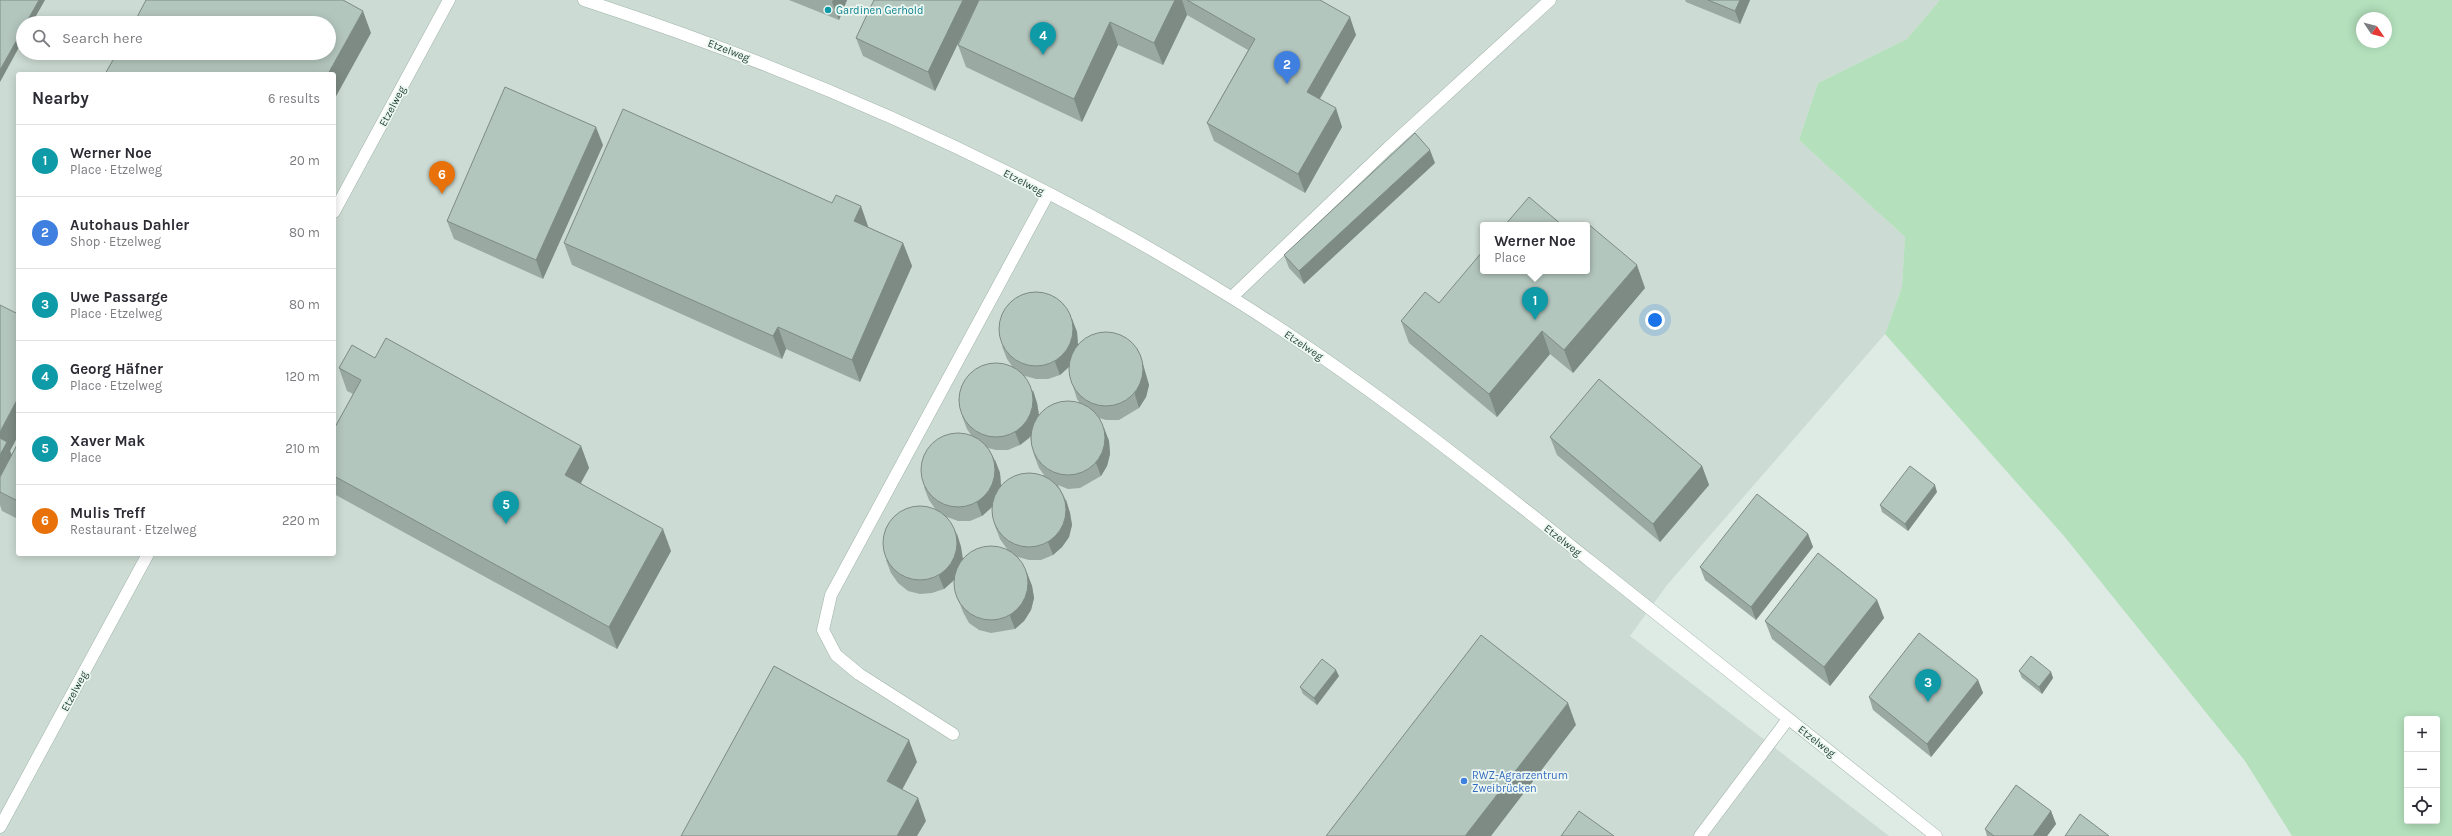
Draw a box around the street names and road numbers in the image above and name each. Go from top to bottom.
street label: Etzelweg [706,36,752,65]
street label: Etzelweg [376,83,409,129]
street label: Etzelweg [1001,167,1047,199]
street label: Etzelweg [1282,328,1326,364]
street label: Etzelweg [1541,522,1585,560]
street label: Etzelweg [58,668,91,714]
street label: Etzelweg [1795,723,1839,761]

